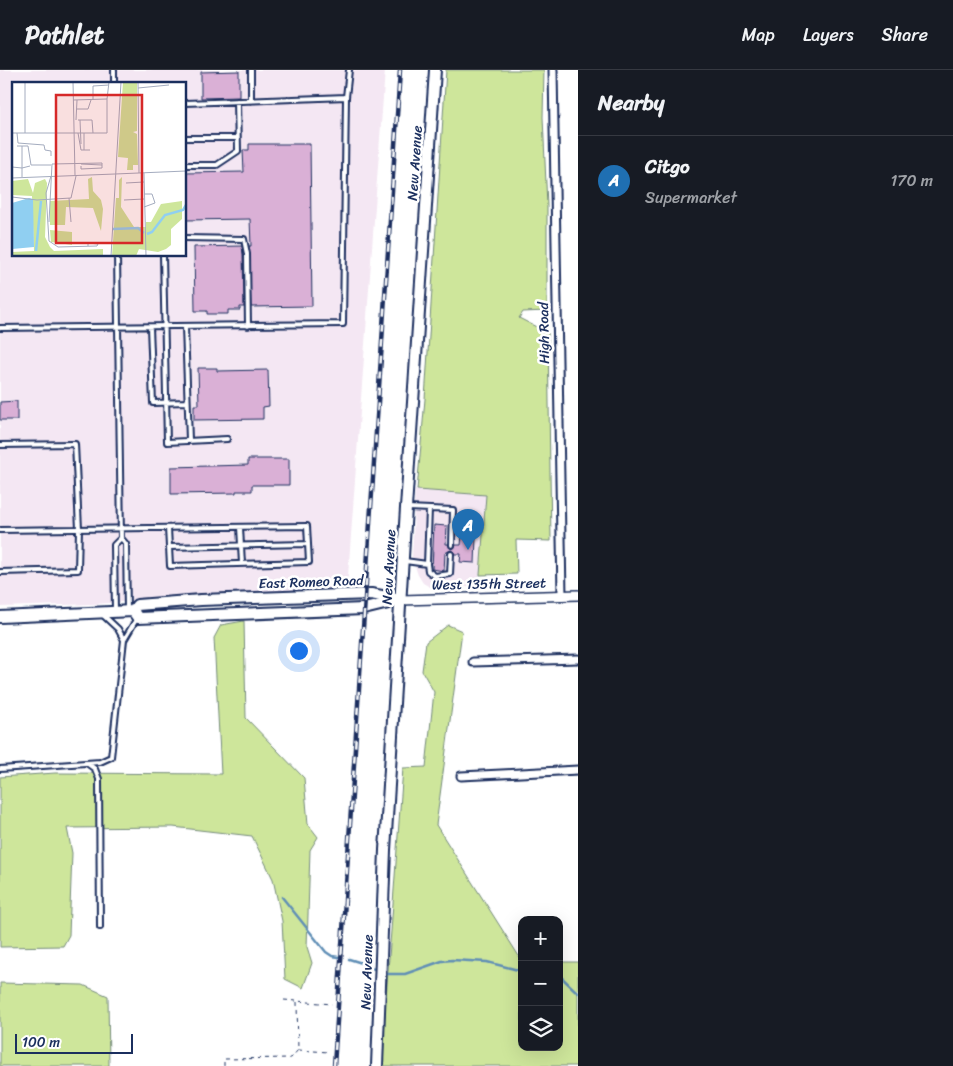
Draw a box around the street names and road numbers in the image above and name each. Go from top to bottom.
street label: New Avenue [400,125,430,201]
street label: High Road [531,300,557,364]
street label: New Avenue [375,529,403,605]
street label: East Romeo Road [258,568,365,596]
street label: West 135th Street [432,571,546,597]
street label: New Avenue [353,934,381,1010]

